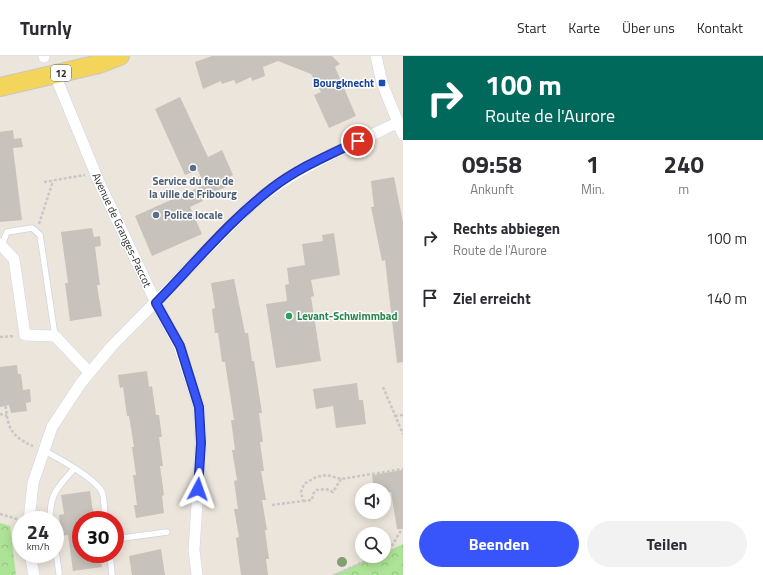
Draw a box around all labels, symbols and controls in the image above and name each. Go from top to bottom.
text: Turnly [20,13,72,42]
text: Start [517,17,546,38]
text: Karte [568,17,600,38]
text: Über uns [622,17,675,38]
text: Kontakt [697,17,743,38]
text: 100 m [485,63,562,106]
road number: 12 [51,65,71,81]
icon: right [419,72,471,124]
place label: Bourgknecht [313,75,374,91]
marker: Bourgknecht [377,78,387,88]
text: Route de l'Aurore [485,102,615,129]
pin [341,124,375,158]
icon: arrive [347,130,369,152]
text: 09:58 [462,146,522,182]
text: 1 [586,146,600,182]
text: 240 [664,146,704,182]
marker: Service du feu de la ville de Fribourg [188,163,198,173]
street label: Avenue de Granges-Paccot [88,170,156,290]
place label: Service du feu de la ville de Fribourg [149,173,237,202]
text: Ankunft [470,179,514,199]
text: Min. [581,179,605,199]
text: m [678,179,689,199]
place label: Police locale [164,207,223,223]
marker: Police locale [151,210,161,220]
text: Rechts abbiegen [453,217,560,240]
icon: right [419,227,441,249]
text: 100 m [706,227,747,250]
text: Route de l'Aurore [453,240,547,260]
icon: arrive [419,287,441,309]
text: Ziel erreicht [453,287,531,310]
text: 140 m [706,287,747,310]
place label: Levant-Schwimmbad [297,308,398,324]
marker: Levant-Schwimmbad [284,311,294,321]
position arrow [177,468,219,510]
map controls [355,483,391,563]
button: sound [355,483,391,519]
speed limit sign: 30 [72,511,124,563]
text: 24 [27,516,49,547]
button: Beenden [419,521,579,567]
button: Teilen [587,521,747,567]
button: search [355,527,391,563]
text: km/h [27,539,49,554]

